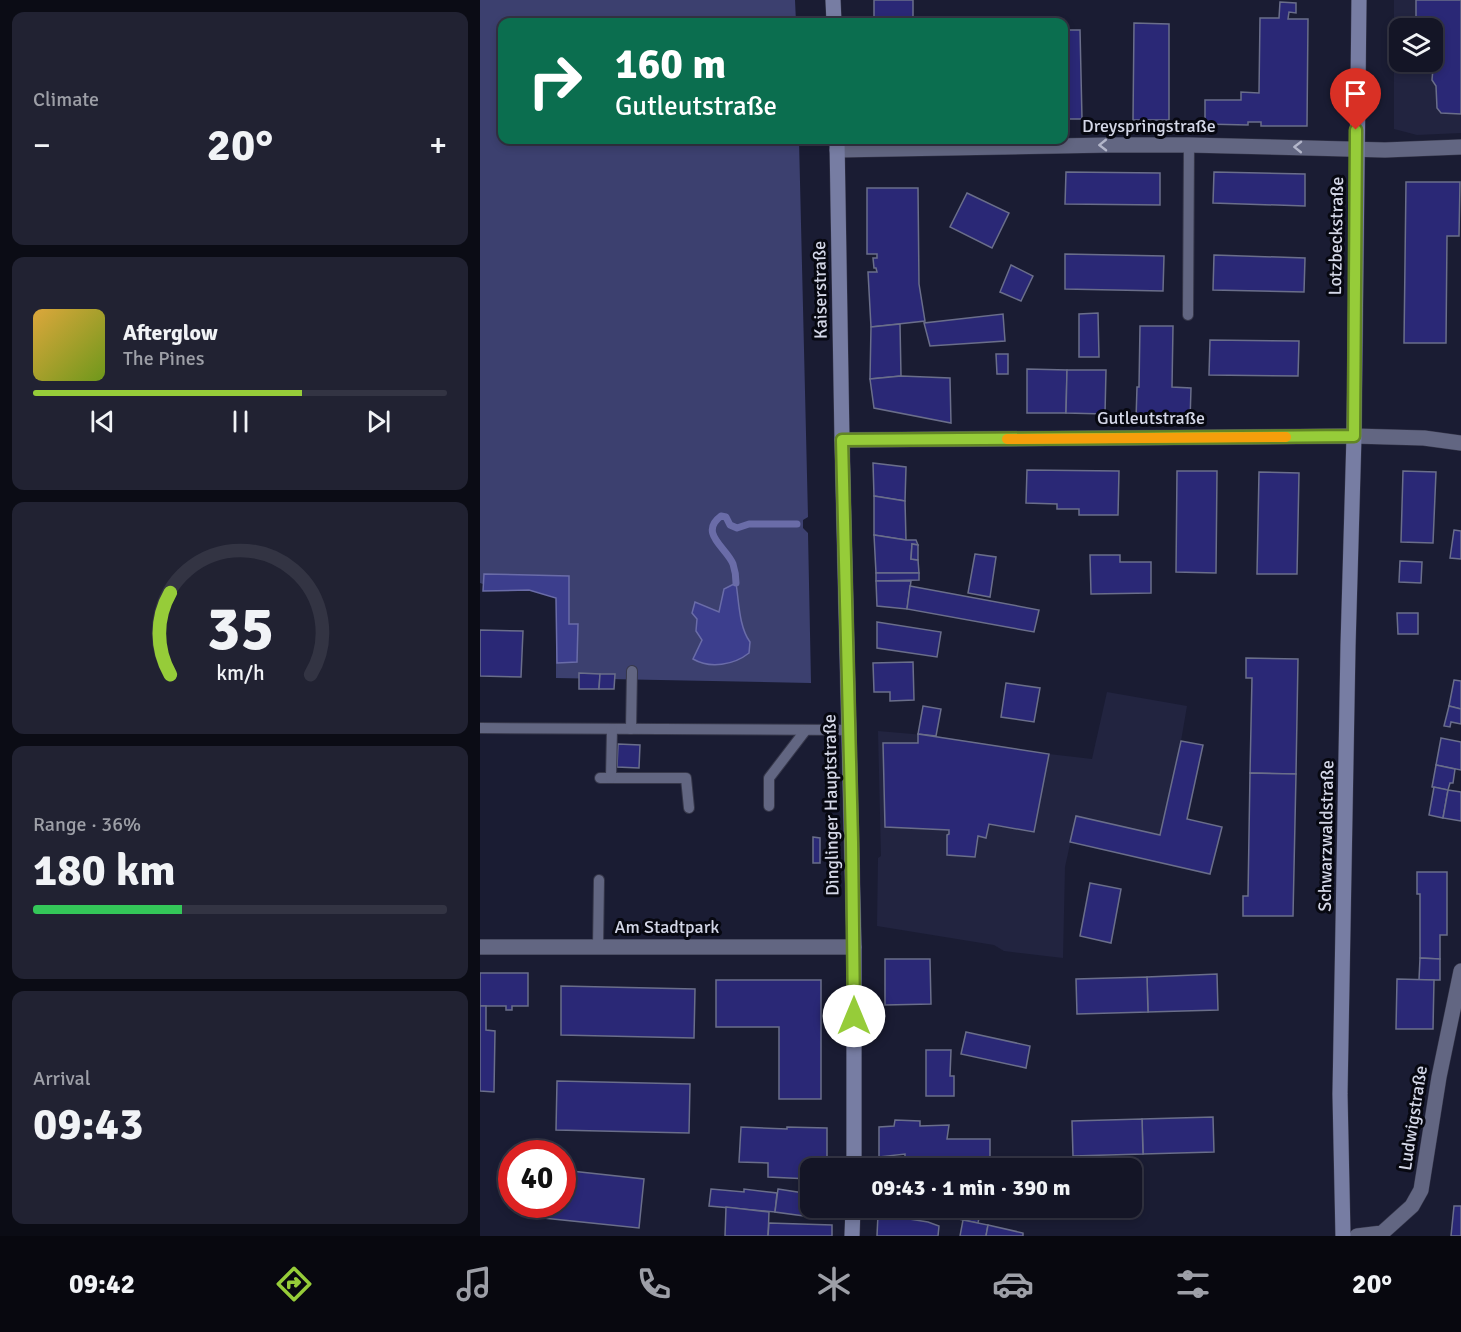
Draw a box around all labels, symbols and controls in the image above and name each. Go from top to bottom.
map controls [1389,18,1443,72]
button: layers [1389,18,1443,72]
text: 160 m [615,39,726,90]
icon: right [516,42,594,120]
pin [1330,68,1381,130]
icon: arrive [1339,77,1372,110]
text: Climate [33,87,99,112]
text: Gutleutstraße [615,90,777,123]
street label: Dreyspringstraße [1082,115,1216,137]
text: 20° [207,118,273,173]
text: − [33,125,51,166]
text: + [429,125,447,166]
one-way arrow [1098,139,1107,152]
one-way arrow [1293,141,1302,153]
street label: Lotzbeckstraße [1324,176,1348,296]
street label: Kaiserstraße [808,241,832,339]
text: Afterglow [123,319,218,346]
text: The Pines [123,346,205,371]
icon: previous [86,405,119,438]
icon: pause [224,405,257,438]
icon: next [362,405,395,438]
street label: Gutleutstraße [1097,407,1205,429]
text: 35 [206,590,274,667]
text: km/h [216,660,264,686]
street label: Dinglinger Hauptstraße [818,714,844,896]
street label: Schwarzwaldstraße [1314,760,1338,912]
text: Range · 36% [33,812,141,837]
text: 180 km [33,843,176,898]
street label: Am Stadtpark [615,916,719,938]
position arrow [822,984,886,1048]
street label: Ludwigstraße [1394,1064,1432,1172]
text: Arrival [33,1066,91,1091]
text: 09:43 [33,1097,143,1152]
speed limit sign: 40 [498,1140,576,1218]
text: 09:43 · 1 min · 390 m [871,1174,1071,1201]
icon: directions [273,1263,315,1305]
icon: music [453,1263,495,1305]
icon: phone [633,1263,675,1305]
icon: climate [813,1263,855,1305]
icon: car [992,1263,1034,1305]
icon: filters [1172,1263,1214,1305]
text: 09:42 [69,1268,135,1301]
text: 20° [1352,1268,1392,1301]

